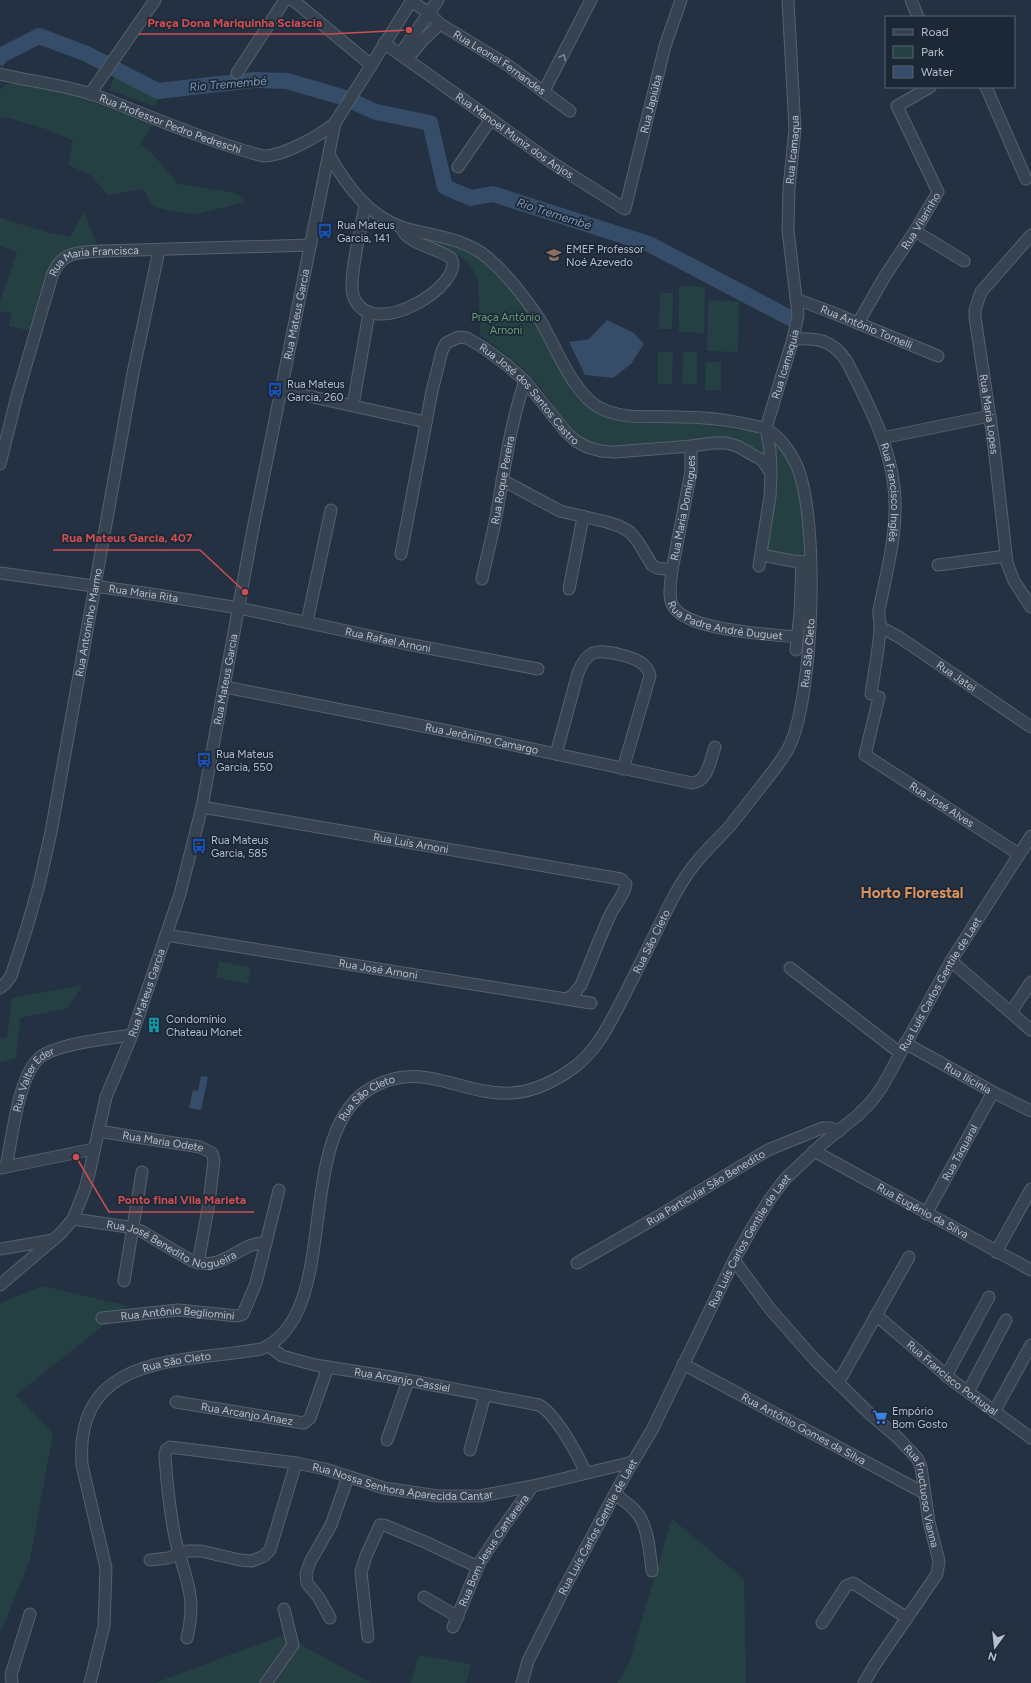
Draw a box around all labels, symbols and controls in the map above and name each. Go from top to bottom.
callout: Praça Dona Mariquinha Sciascia [139,10,330,34]
text: Praça Dona Mariquinha Sciascia [148,16,322,30]
legend [885,16,1015,88]
text: Road [921,25,949,39]
street label: Rua Leonel Fernandes [451,27,548,97]
text: Park [921,45,944,59]
one-way arrow [558,54,566,61]
text: Water [921,65,953,79]
street label: Rua Japiúba [637,73,664,135]
water label: Rio Tremembé [189,74,268,94]
street label: Rua Manoel Muniz dos Anjos [453,90,576,181]
street label: Rua Professor Pedro Pedreschi [98,91,243,156]
street label: Rua Icamaqua [783,115,802,185]
street label: Rua Vilarinho [898,190,943,252]
water label: Rio Tremembé [515,195,593,233]
place label: Rua Mateus Garcia, 141 [337,219,395,245]
bus stop icon: Rua Mateus Garcia, 141 [316,222,334,240]
street label: Rua Maria Francisca [46,243,139,278]
place label: EMEF Professor Noé Azevedo [566,243,644,269]
school or university icon: EMEF Professor Noé Azevedo [545,246,563,264]
street label: Rua Mateus Garcia [281,268,312,361]
street label: Rua Antônio Tornelli [819,302,915,351]
park label: Praça Antônio Arnoni [471,311,541,337]
street label: Rua Icamaquia [769,328,801,400]
street label: Rua José dos Santos Castro [477,340,582,447]
street label: Rua Maria Lopes [977,373,1001,455]
place label: Rua Mateus Garcia, 260 [287,378,345,404]
bus stop icon: Rua Mateus Garcia, 260 [266,381,284,399]
street label: Rua Roque Pereira [488,435,517,526]
street label: Rua Francisco Inglês [878,441,902,543]
street label: Rua Maria Domingues [667,455,698,562]
callout: Rua Mateus Garcia, 407 [53,526,200,550]
text: Rua Mateus Garcia, 407 [61,531,193,545]
street label: Rua Antoninho Marmo [72,567,105,678]
street label: Rua Maria Rita [108,582,179,605]
street label: Rua Padre André Duguet [665,599,783,642]
street label: Rua São Cleto [798,618,817,689]
street label: Rua Rafael Arnoni [344,624,432,655]
street label: Rua Mateus Garcia [211,633,240,726]
street label: Rua Jatei [934,658,979,694]
street label: Rua Jerônimo Camargo [424,720,540,757]
place label: Rua Mateus Garcia, 550 [216,748,274,774]
bus stop icon: Rua Mateus Garcia, 550 [195,751,213,769]
street label: Rua José Alves [907,779,976,830]
street label: Rua Luís Arnoni [372,830,450,856]
place label: Rua Mateus Garcia, 585 [211,834,269,860]
bus stop icon: Rua Mateus Garcia, 585 [190,837,208,855]
district label: Horto Florestal [860,884,964,902]
street label: Rua São Cleto [630,907,673,976]
street label: Rua Luís Carlos Gentile de Laet [896,915,984,1053]
street label: Rua Mateus Garcia [125,947,167,1039]
street label: Rua José Arnoni [338,956,419,982]
place label: Condomínio Chateau Monet [166,1013,242,1039]
building icon: Condomínio Chateau Monet [145,1016,163,1034]
street label: Rua Valter Eder [10,1044,56,1113]
street label: Rua Ilicinia [942,1060,994,1096]
street label: Rua São Cleto [336,1072,396,1123]
street label: Rua Taquaral [939,1122,980,1183]
street label: Rua Maria Odete [122,1128,206,1155]
street label: Rua Particular São Benedito [644,1147,767,1228]
street label: Rua Luís Carlos Gentile de Laet [705,1171,793,1310]
street label: Rua Eugênio da Silva [875,1180,971,1241]
callout: Ponto final Vila Marieta [109,1188,254,1212]
text: Ponto final Vila Marieta [118,1193,246,1207]
street label: Rua José Benedito Nogueira [106,1217,238,1270]
street label: Rua Antônio Begliomini [120,1303,235,1323]
street label: Rua Francisco Portugal [904,1338,1000,1418]
street label: Rua São Cleto [141,1349,212,1375]
street label: Rua Arcanjo Cassiel [353,1365,451,1395]
street label: Rua Antônio Gomes da Silva [739,1390,868,1467]
street label: Rua Arcanjo Anaez [200,1400,294,1428]
place label: Empório Bom Gosto [892,1405,948,1431]
supermarket icon: Empório Bom Gosto [871,1408,889,1426]
street label: Rua Fructuoso Vianna [901,1442,942,1549]
street label: Rua Luís Carlos Gentile de Laet [556,1456,640,1597]
street label: Rua Nossa Senhora Aparecida Cantar [311,1460,494,1503]
street label: Rua Bom Jesus Cantareira [456,1492,531,1608]
north arrow [975,1627,1015,1667]
text: N [987,1649,998,1664]

